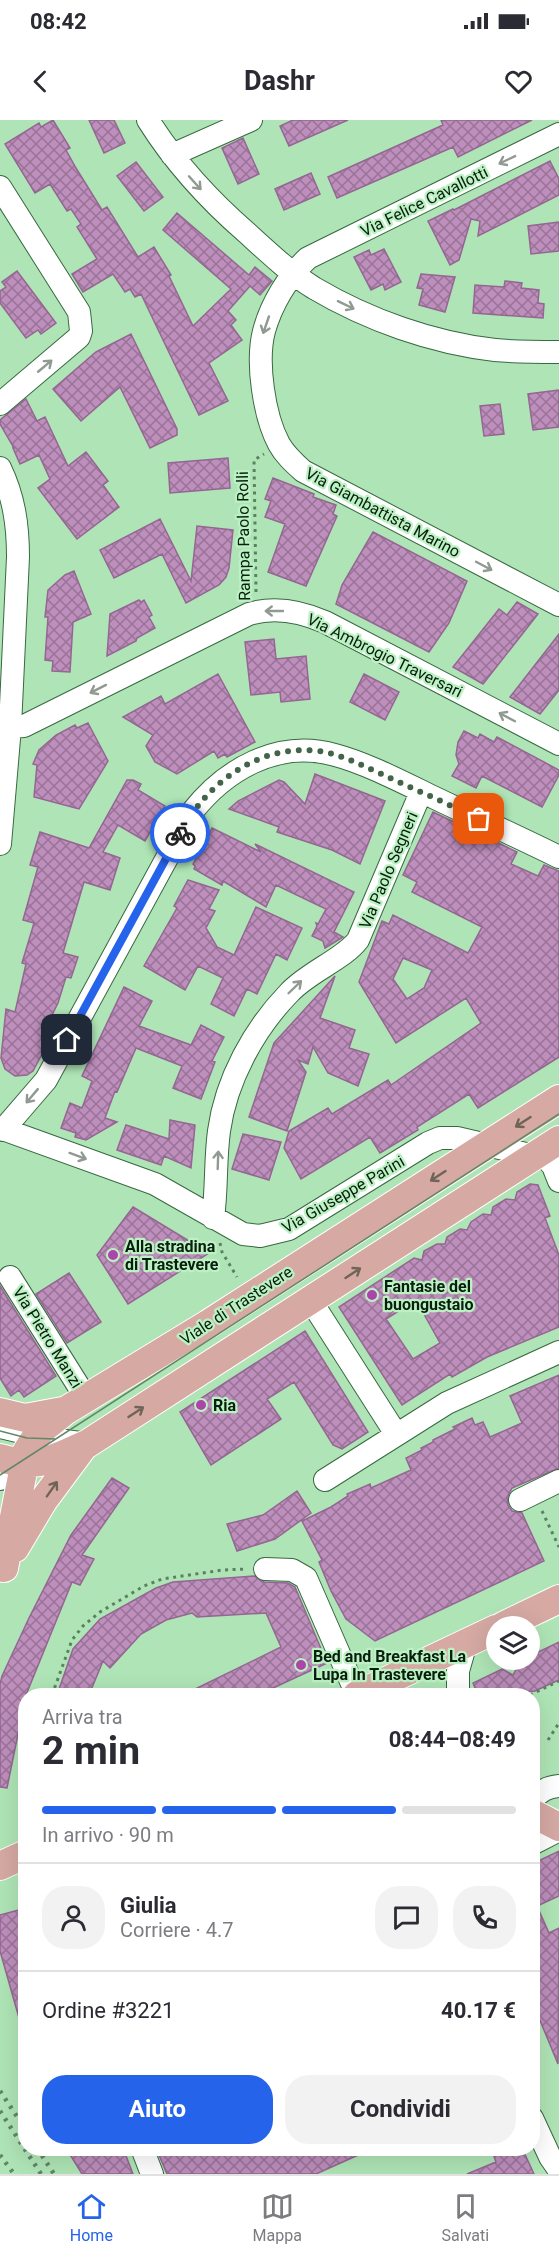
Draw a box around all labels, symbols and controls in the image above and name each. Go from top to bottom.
text: 08:42 [30,9,87,34]
icon: back [24,65,57,98]
text: Dashr [244,65,315,97]
icon: heart [502,65,535,98]
one-way arrow [498,155,516,166]
street label: Via Felice Cavallotti [358,162,491,240]
one-way arrow [189,175,202,191]
one-way arrow [337,300,355,312]
one-way arrow [260,315,271,334]
one-way arrow [37,359,52,373]
street label: Via Giambattista Marino [302,464,463,561]
street label: Rampa Paolo Rolli [233,471,254,601]
one-way arrow [474,561,492,572]
one-way arrow [265,605,285,617]
street label: Via Ambrogio Traversari [304,609,466,701]
one-way arrow [89,684,107,696]
one-way arrow [499,711,517,722]
pin [453,793,504,844]
icon: bag [462,802,495,835]
courier [150,803,210,863]
street label: Via Paolo Segneri [355,809,422,932]
icon: bike [164,817,197,850]
one-way arrow [288,979,303,994]
pin [41,1014,92,1065]
icon: home [50,1023,83,1056]
one-way arrow [25,1088,39,1103]
one-way arrow [515,1117,532,1129]
one-way arrow [212,1151,223,1171]
one-way arrow [68,1152,87,1163]
street label: Via Giuseppe Parini [279,1152,408,1237]
one-way arrow [430,1170,447,1182]
place label: Alla stradina di Trastevere [125,1237,219,1274]
marker: Alla stradina di Trastevere [106,1248,120,1262]
street label: Viale di Trastevere [176,1262,296,1349]
one-way arrow [345,1267,362,1280]
place label: Fantasie del buongustaio [384,1277,474,1314]
street label: Via Pietro Manzi [9,1283,86,1392]
marker: Fantasie del buongustaio [365,1288,379,1302]
place label: Ria [213,1396,236,1415]
marker: Ria [194,1398,208,1412]
one-way arrow [127,1406,144,1418]
one-way arrow [46,1481,58,1498]
map controls [486,1616,540,1670]
button: layers [486,1616,540,1670]
place label: Bed and Breakfast La Lupa In Trastevere [313,1647,467,1684]
marker: Bed and Breakfast La Lupa In Trastevere [294,1658,308,1672]
text: Arriva tra [42,1705,123,1729]
text: 08:44–08:49 [389,1727,516,1752]
text: 2 min [42,1728,140,1774]
text: In arrivo · 90 m [42,1823,174,1847]
button: person [42,1886,105,1949]
button: chat [375,1886,438,1949]
button: phone [453,1886,516,1949]
text: Giulia [120,1893,177,1918]
text: Corriere · 4.7 [120,1918,234,1942]
text: Ordine #3221 [42,1998,174,2023]
text: 40.17 € [441,1998,516,2023]
button: Aiuto [42,2075,273,2144]
button: Condividi [285,2075,516,2144]
tab: Home [70,2190,113,2245]
tab: Mappa [253,2190,302,2245]
tab: Salvati [442,2190,489,2245]

